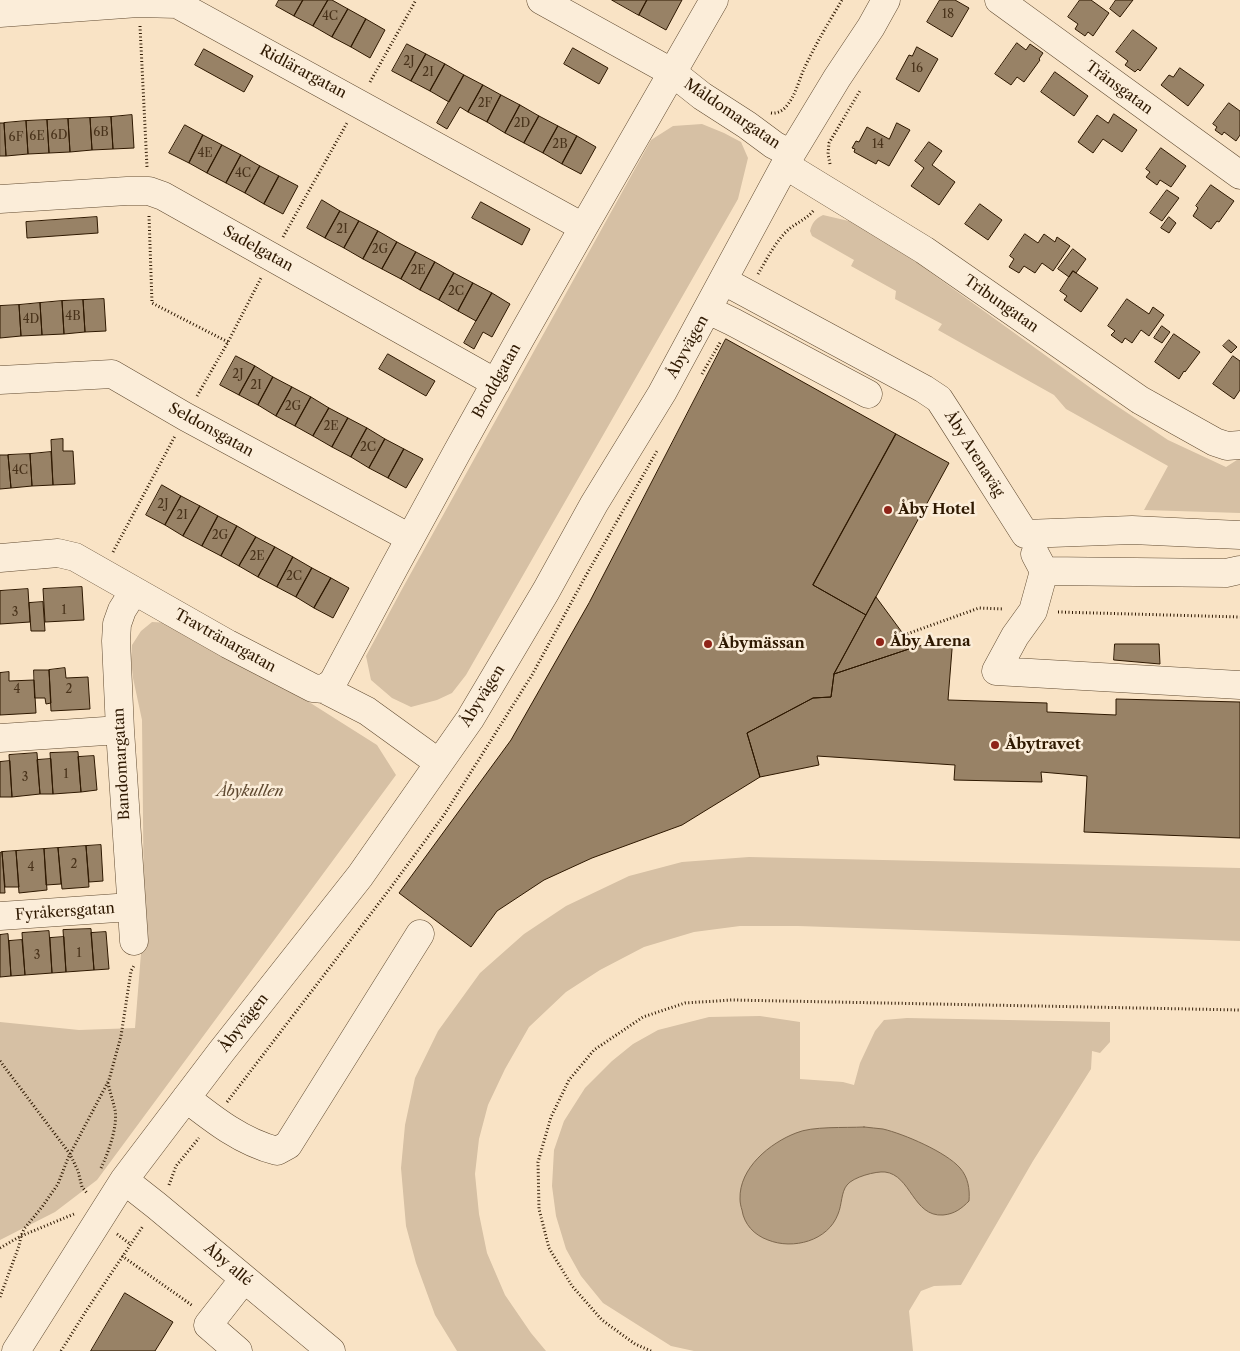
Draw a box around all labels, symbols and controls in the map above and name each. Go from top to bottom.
house number: 18 [942,8,954,22]
house number: 4C [322,10,338,24]
street label: Ridlärargatan [256,42,350,102]
house number: 2J [403,55,415,69]
street label: Tränsgatan [1082,58,1156,118]
house number: 16 [911,62,923,76]
house number: 2I [422,66,434,80]
street label: Måldomargatan [680,75,784,153]
house number: 2F [478,97,492,111]
house number: 2D [514,117,530,131]
house number: 6B [93,126,109,140]
house number: 6D [51,129,67,143]
house number: 6E [29,130,45,144]
house number: 6F [9,131,23,145]
house number: 2B [552,138,568,152]
house number: 14 [872,138,884,152]
house number: 4E [197,147,213,161]
house number: 4C [235,167,251,181]
street label: Sadelgatan [220,222,296,276]
house number: 2I [336,223,348,237]
house number: 2G [372,243,388,257]
house number: 2E [410,264,426,278]
street label: Tribungatan [960,272,1042,336]
house number: 2C [448,285,464,299]
house number: 4B [65,310,81,324]
street label: Åbyvägen [663,312,713,382]
house number: 4D [23,313,39,327]
street label: Broddgatan [469,341,525,421]
house number: 2J [232,368,244,382]
house number: 2I [250,379,262,393]
street label: Seldonsgatan [165,399,257,461]
house number: 2G [285,400,301,414]
street label: Åby Arenaväg [940,408,1008,500]
house number: 2E [323,420,339,434]
house number: 2C [360,441,376,455]
house number: 4C [12,464,28,478]
house number: 2J [157,498,169,512]
place label: Åby Hotel [898,501,975,519]
marker: Åby Hotel [882,504,894,516]
house number: 2I [176,509,188,523]
house number: 2G [212,529,228,543]
house number: 2E [249,550,265,564]
house number: 2C [286,570,302,584]
house number: 1 [61,604,67,618]
house number: 3 [12,606,18,620]
street label: Travtränargatan [171,606,279,676]
place label: Åby Arena [890,633,971,651]
place label: Åbymässan [718,635,805,653]
marker: Åby Arena [874,636,886,648]
marker: Åbymässan [702,638,714,650]
street label: Åbyvägen [457,662,509,730]
house number: 4 [14,683,20,697]
house number: 2 [66,683,72,697]
street label: Bandomargatan [110,707,134,821]
place label: Åbytravet [1005,736,1081,754]
marker: Åbytravet [989,739,1001,751]
house number: 1 [63,768,69,782]
house number: 3 [22,771,28,785]
park label: Åbykullen [216,783,284,801]
house number: 2 [71,858,77,872]
house number: 4 [28,861,34,875]
street label: Fyråkersgatan [15,900,115,924]
house number: 1 [76,947,82,961]
house number: 3 [34,949,40,963]
street label: Åbyvägen [216,990,272,1056]
street label: Åby allé [200,1240,256,1290]

